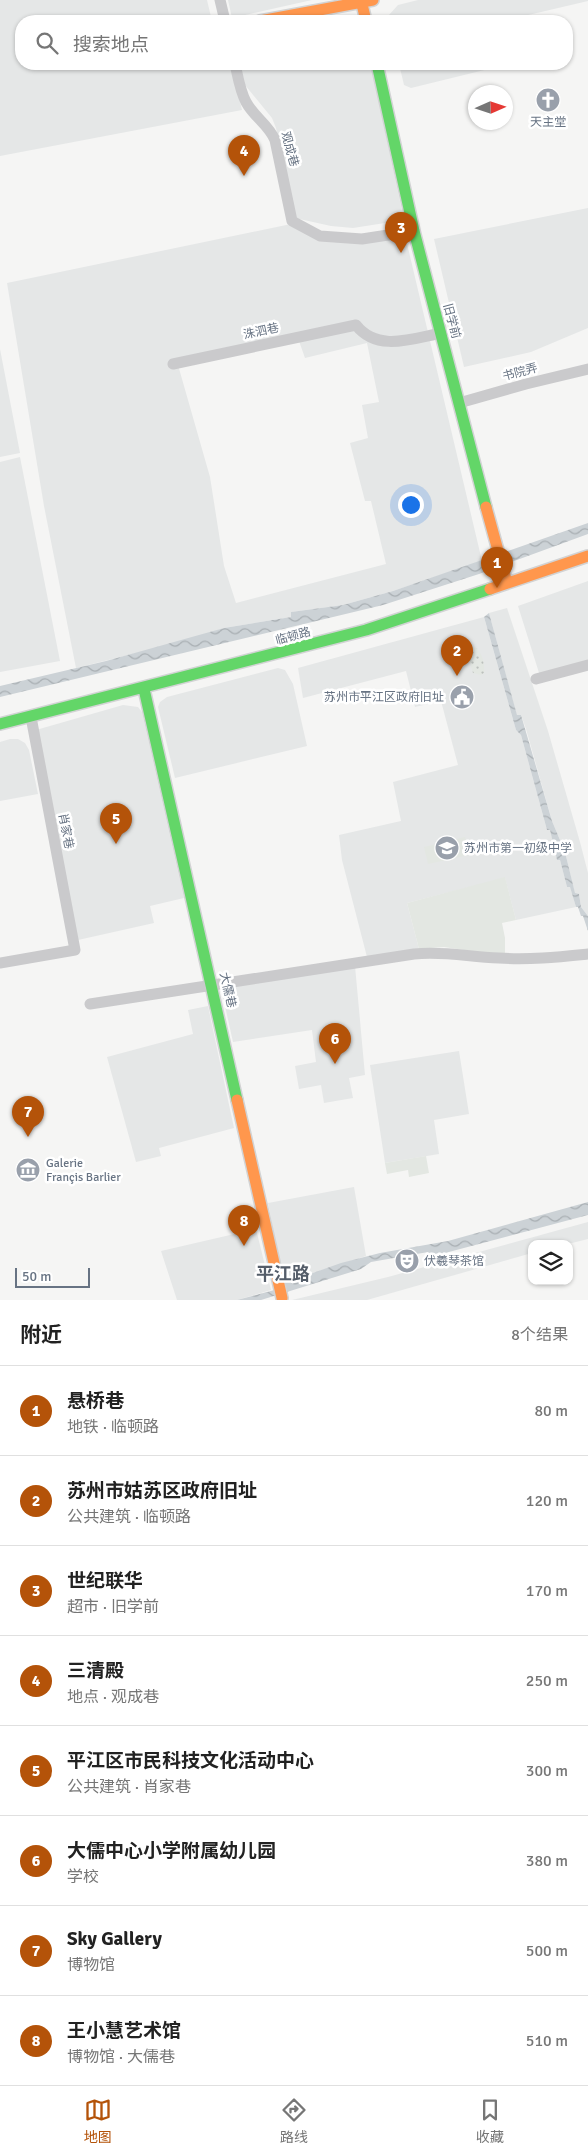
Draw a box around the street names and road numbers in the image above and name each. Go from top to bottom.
street label: 观成巷 [278,130,301,168]
street label: 旧学前 [440,302,463,340]
street label: 洙泗巷 [242,320,280,343]
street label: 书院弄 [501,361,539,384]
street label: 临顿路 [274,625,312,648]
street label: 肖家巷 [55,812,76,850]
street label: 大儒巷 [216,971,239,1009]

